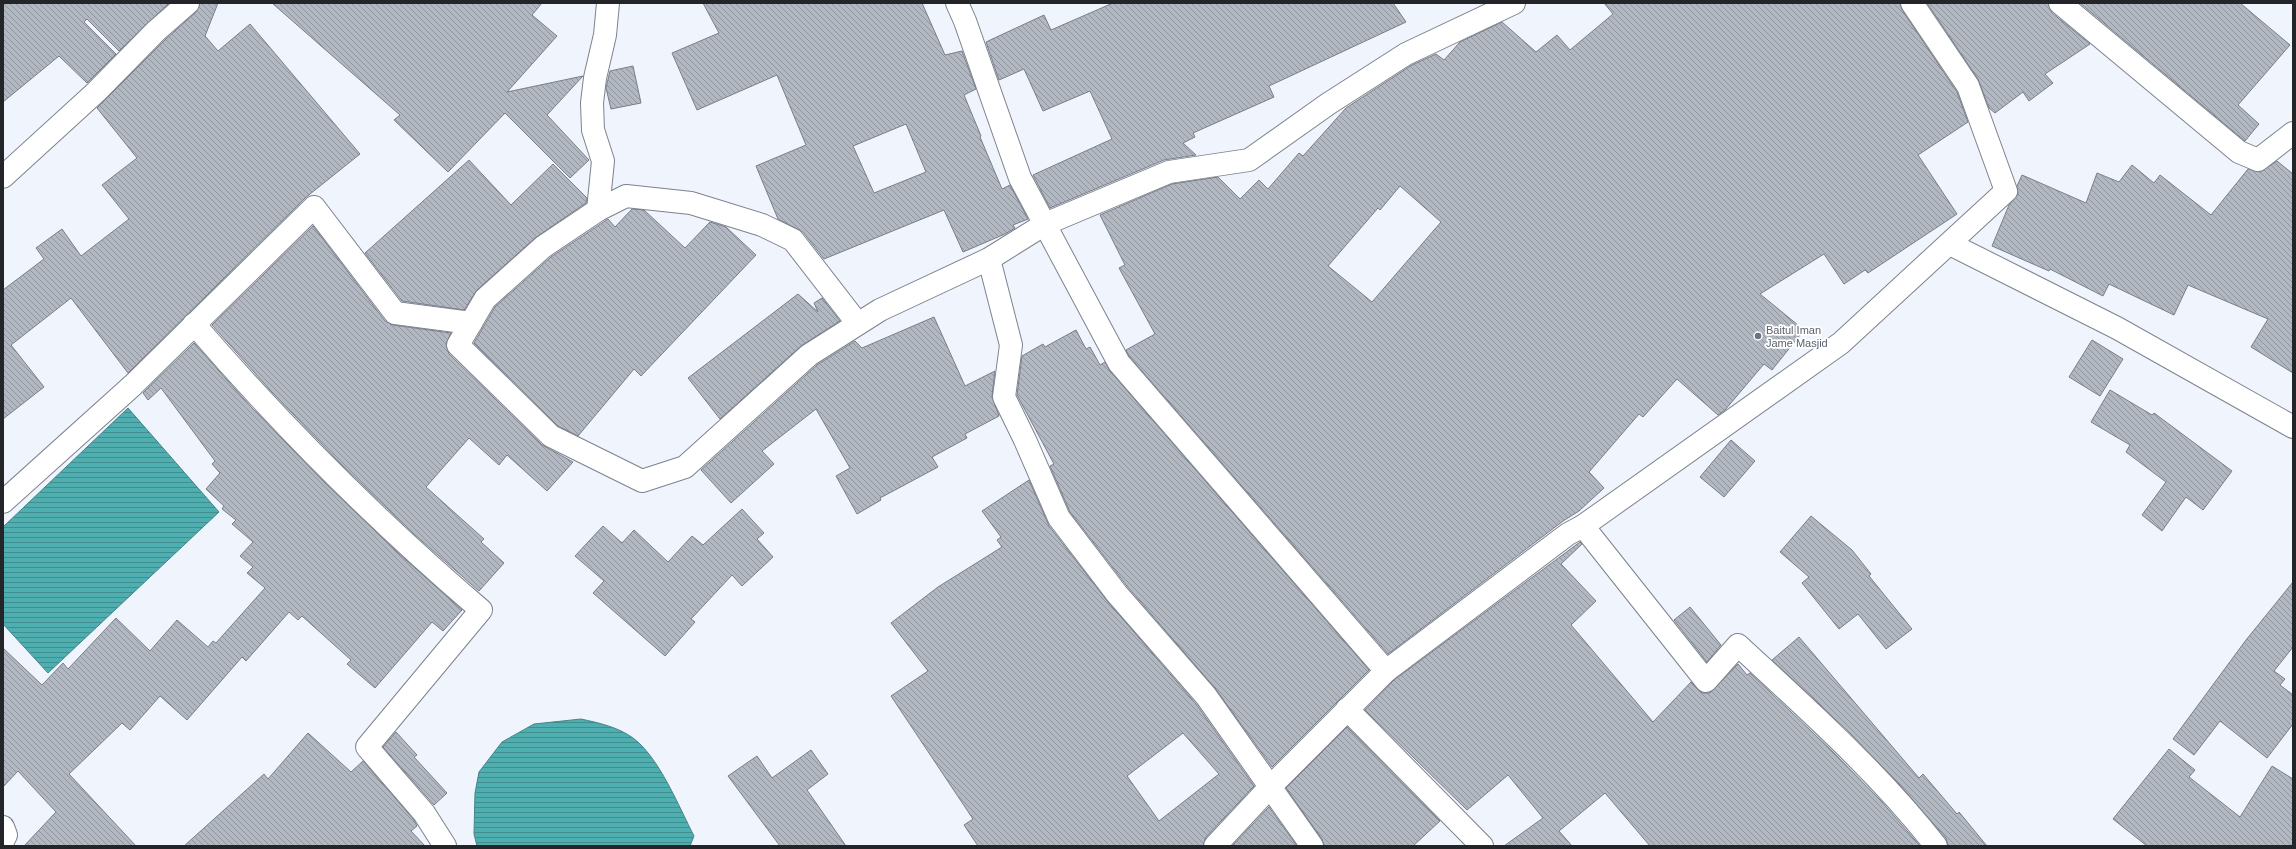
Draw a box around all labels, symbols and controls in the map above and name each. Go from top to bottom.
place label: Baitul Iman Jame Masjid [1766,324,1828,349]
marker: Baitul Iman Jame Masjid [1753,331,1763,341]

